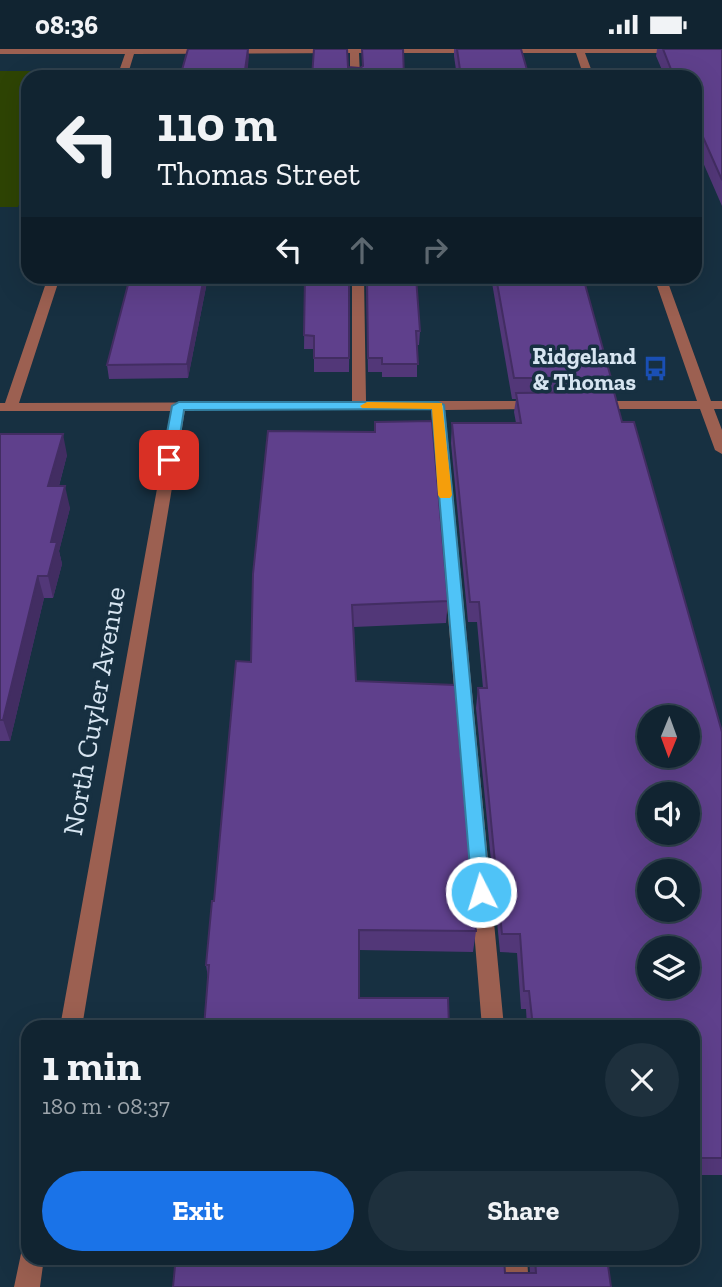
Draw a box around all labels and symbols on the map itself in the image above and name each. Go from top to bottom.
place label: Ridgeland & Thomas [532,342,636,396]
bus stop icon: Ridgeland & Thomas [642,355,670,383]
pin [139,430,199,490]
street label: North Cuyler Avenue [56,584,132,838]
north arrow [637,705,700,768]
position arrow [444,855,518,929]

